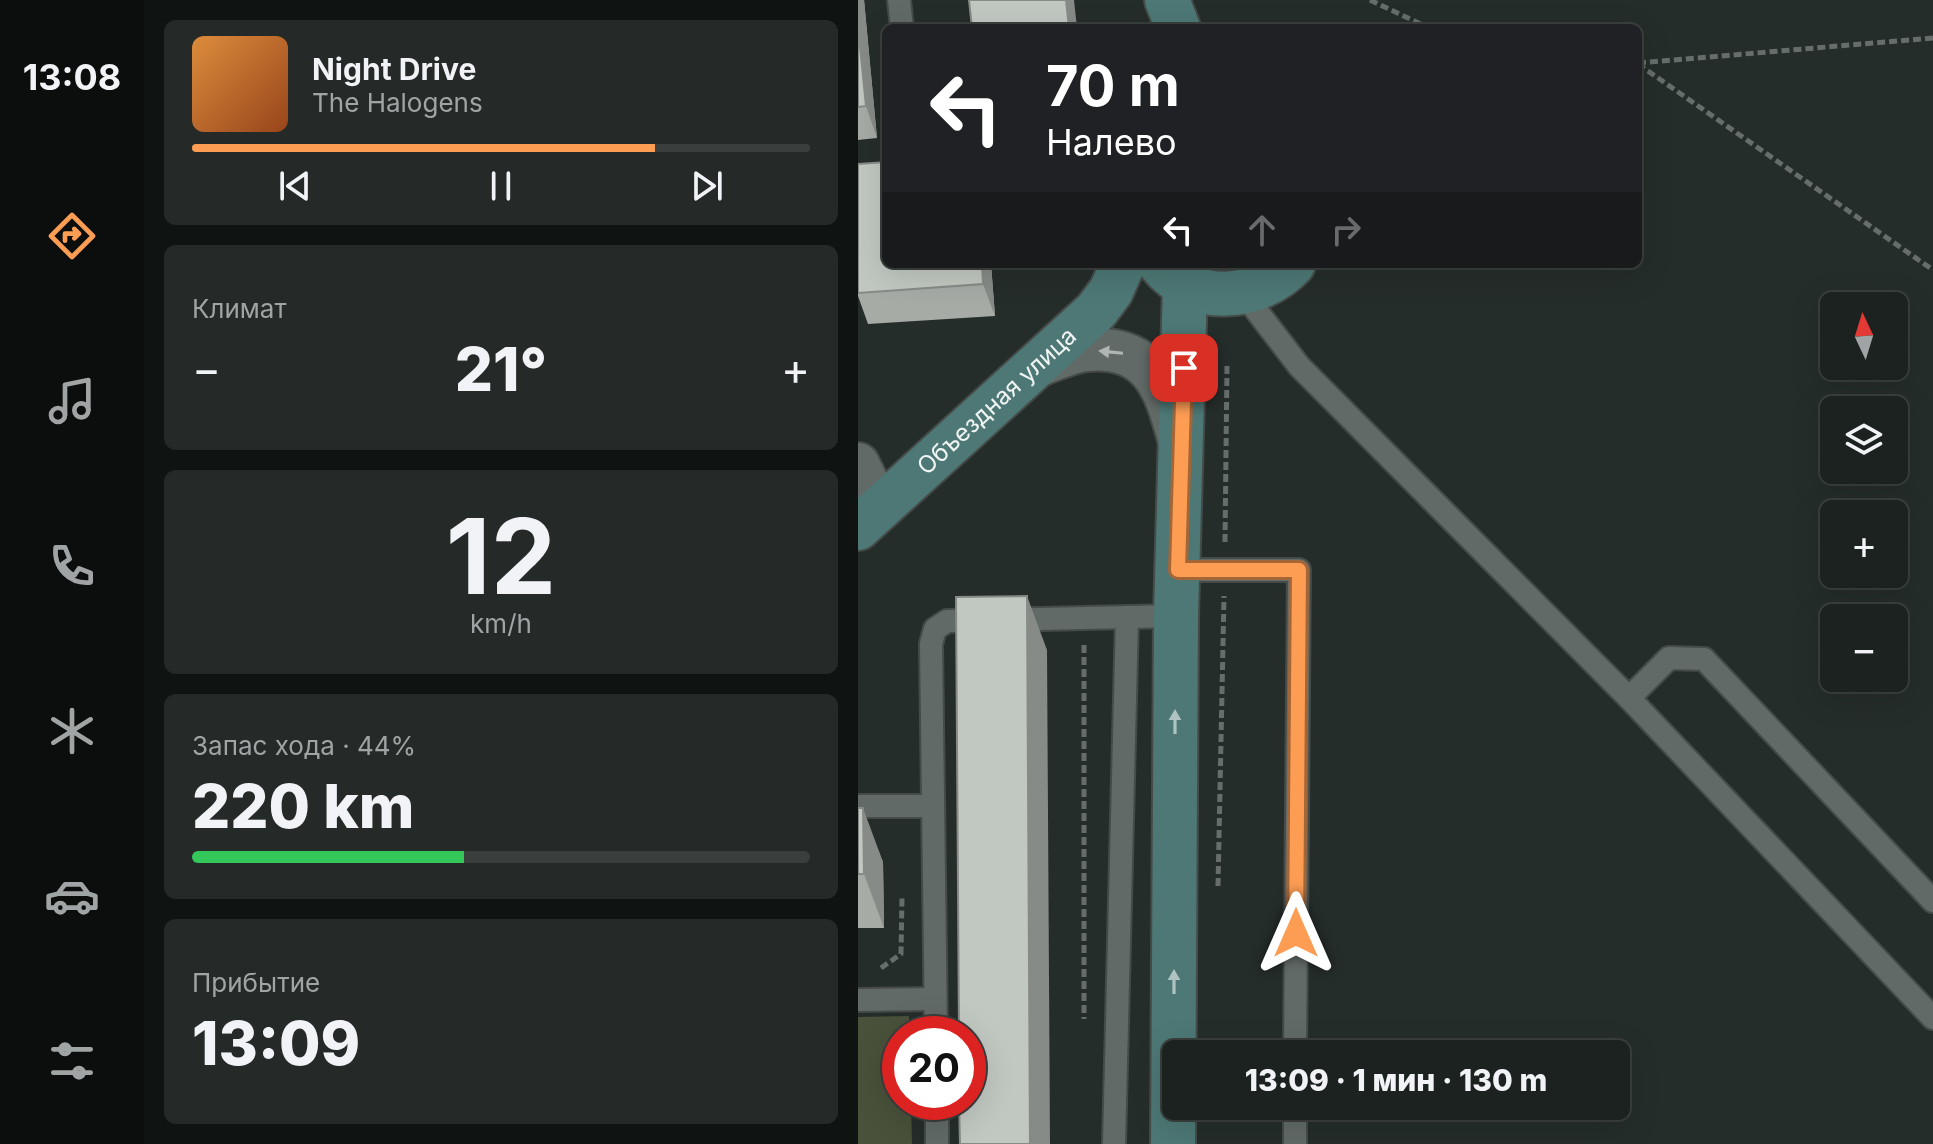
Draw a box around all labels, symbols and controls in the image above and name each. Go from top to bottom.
text: Night Drive [312,51,476,87]
text: 70 m [1046,52,1180,120]
text: 13:08 [23,55,121,99]
icon: left [914,56,1018,160]
text: The Halogens [312,87,483,118]
text: Налево [1046,120,1177,164]
icon: previous [273,164,317,208]
icon: pause [479,164,523,208]
icon: next [685,164,729,208]
icon: directions [44,208,100,264]
icon: left [1156,208,1200,252]
icon: ahead [1240,208,1284,252]
icon: right [1324,208,1368,252]
north arrow [1820,292,1908,380]
map controls [1820,292,1908,692]
text: Климат [192,293,287,324]
street label: Объездная улица [911,321,1082,481]
text: 21° [455,333,547,405]
pin [1150,334,1218,402]
text: − [192,342,221,396]
text: + [781,342,810,396]
one-way arrow [1098,346,1123,359]
icon: arrive [1162,346,1206,390]
icon: music [44,373,100,429]
button: layers [1820,396,1908,484]
text: 12 [446,493,556,619]
button: + [1820,500,1908,588]
icon: phone [44,538,100,594]
button: − [1820,604,1908,692]
text: km/h [470,608,532,639]
icon: climate [44,703,100,759]
one-way arrow [1169,709,1181,734]
text: Запас хода · 44% [192,730,416,761]
text: 220 km [192,770,414,842]
icon: car [44,868,100,924]
position arrow [1254,891,1338,975]
text: Прибытие [192,967,320,998]
one-way arrow [1168,969,1180,994]
text: 13:09 [192,1007,360,1079]
speed limit sign: 20 [882,1016,986,1120]
icon: filters [44,1033,100,1089]
text: 13:09 · 1 мин · 130 m [1245,1062,1547,1098]

